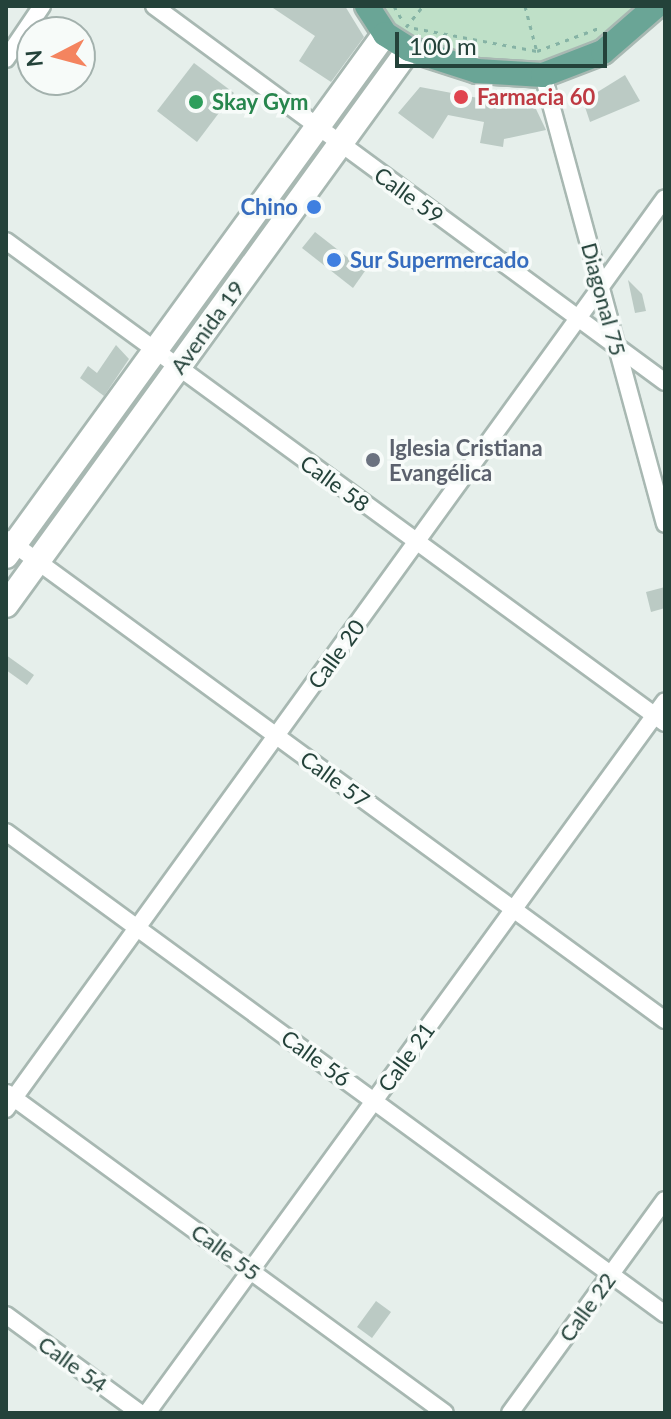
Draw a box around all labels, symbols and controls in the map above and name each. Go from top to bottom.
north arrow [16,16,96,96]
scale bar [399,16,611,66]
text: 100 m [409,31,477,60]
text: N [19,49,48,68]
place label: Farmacia 60 [477,84,595,110]
marker: Farmacia 60 [452,88,470,106]
place label: Skay Gym [212,89,309,115]
marker: Skay Gym [187,93,205,111]
street label: Calle 59 [369,161,449,229]
place label: Chino [240,194,298,220]
marker: Chino [305,198,323,216]
street label: Diagonal 75 [576,240,632,358]
place label: Sur Supermercado [350,247,530,273]
marker: Sur Supermercado [325,251,343,269]
street label: Avenida 19 [164,275,250,379]
place label: Iglesia Cristiana Evangélica [389,434,543,486]
street label: Calle 58 [295,449,375,517]
marker: Iglesia Cristiana Evangélica [364,451,382,469]
street label: Calle 20 [302,614,370,694]
street label: Calle 57 [295,745,375,813]
street label: Calle 21 [372,1017,440,1097]
street label: Calle 56 [276,1024,356,1092]
street label: Calle 55 [186,1218,266,1286]
street label: Calle 22 [553,1267,621,1347]
street label: Calle 54 [33,1330,113,1398]

